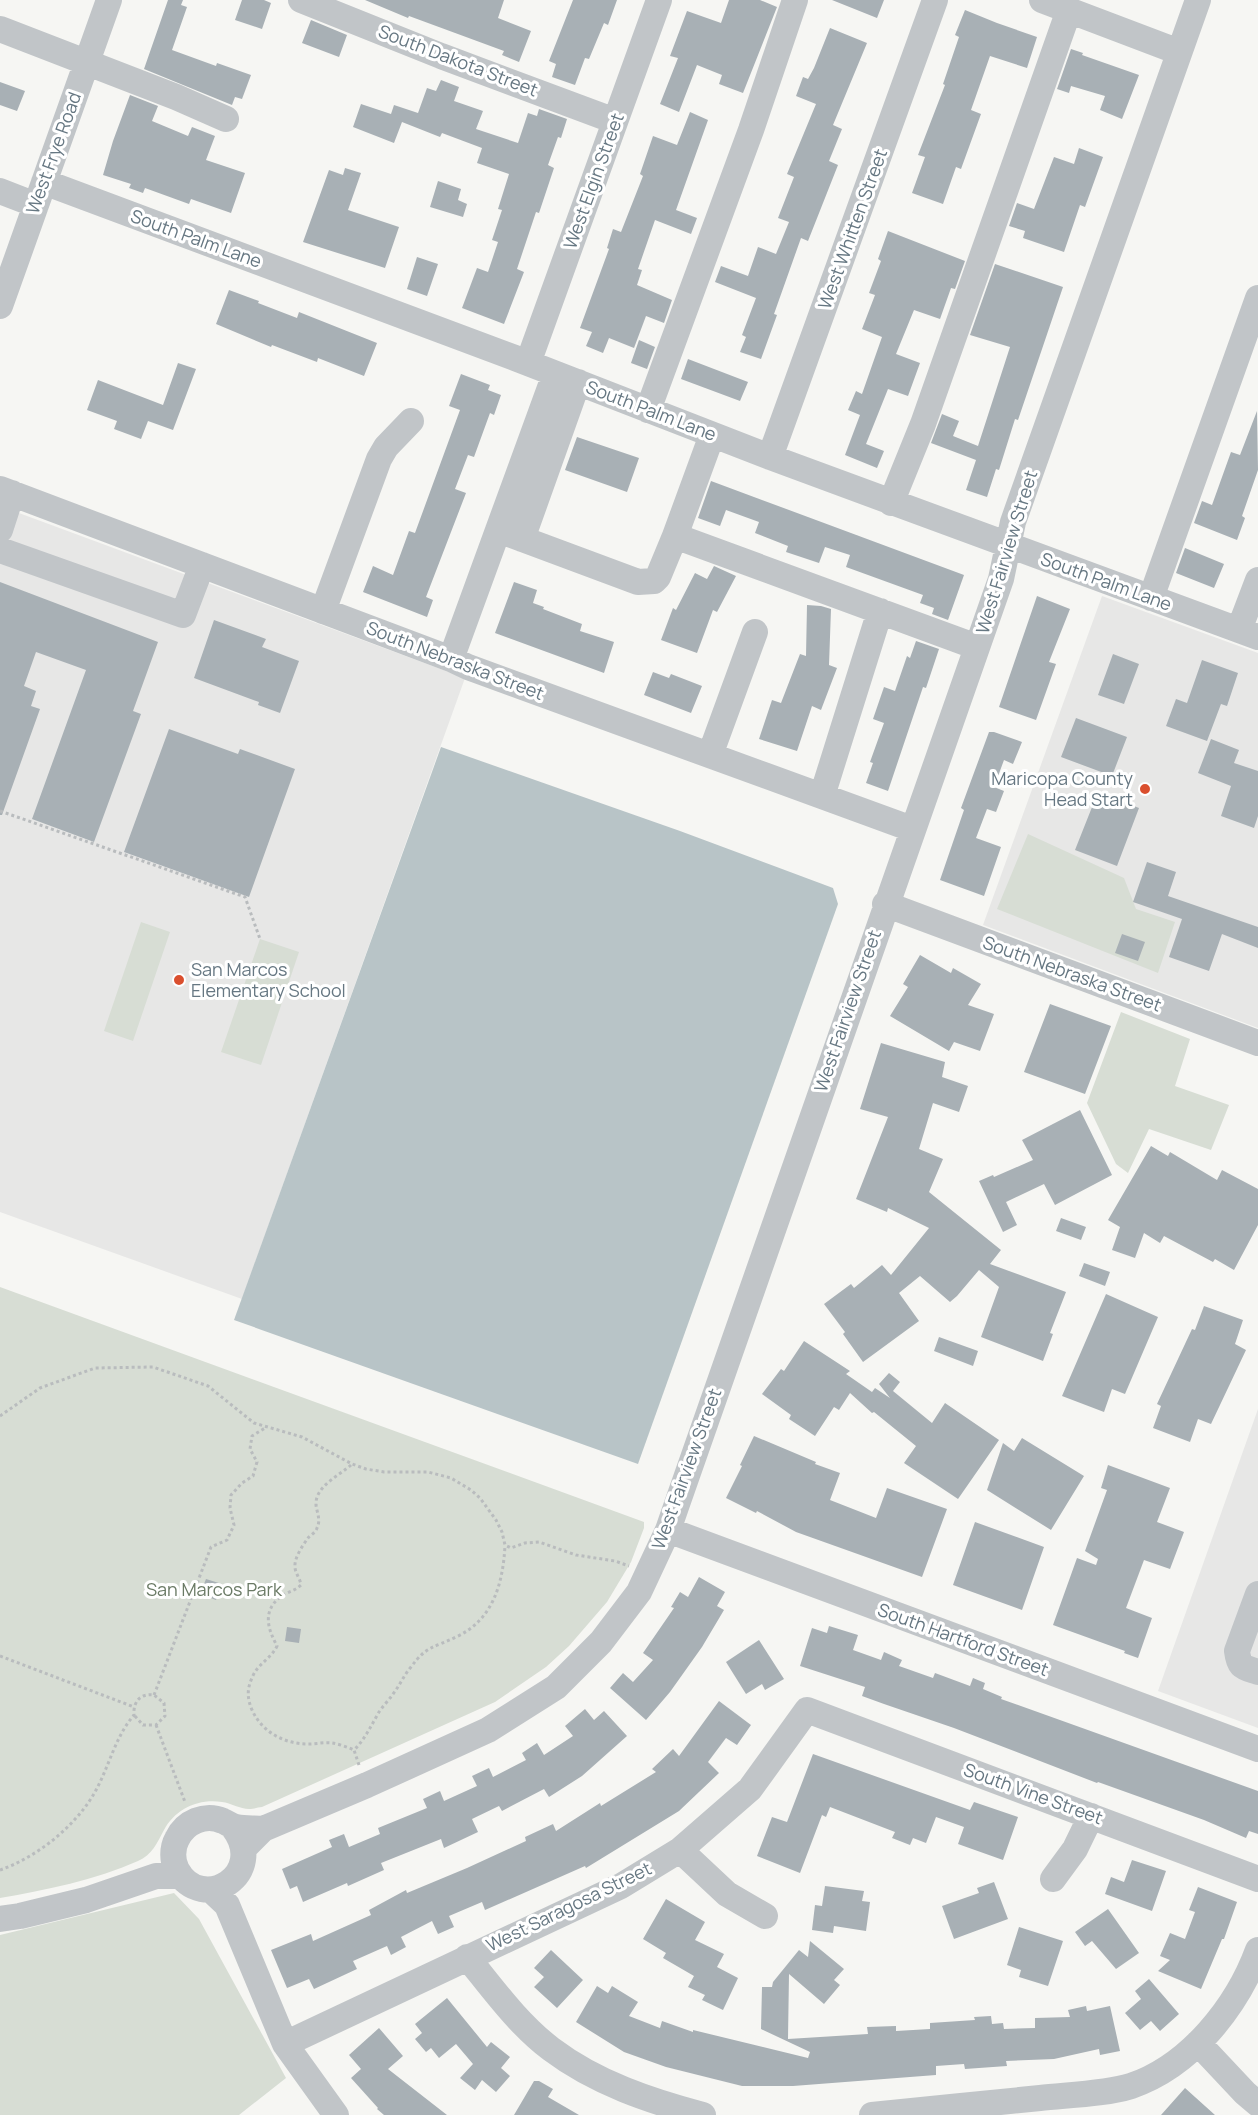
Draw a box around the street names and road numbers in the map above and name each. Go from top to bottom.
street label: South Dakota Street [375,19,542,102]
street label: West Frye Road [20,88,86,217]
street label: West Elgin Street [557,109,629,252]
street label: West Whitten Street [812,145,892,312]
street label: South Palm Lane [127,203,265,273]
street label: South Palm Lane [583,374,720,446]
street label: West Fairview Street [970,467,1042,636]
street label: South Palm Lane [1037,546,1175,616]
street label: South Nebraska Street [363,615,548,705]
street label: West Fairview Street [808,927,886,1095]
street label: South Nebraska Street [980,930,1165,1017]
street label: West Fairview Street [646,1385,726,1553]
street label: South Hartford Street [875,1597,1052,1681]
street label: South Vine Street [961,1757,1106,1829]
street label: West Saragosa Street [482,1856,655,1957]

